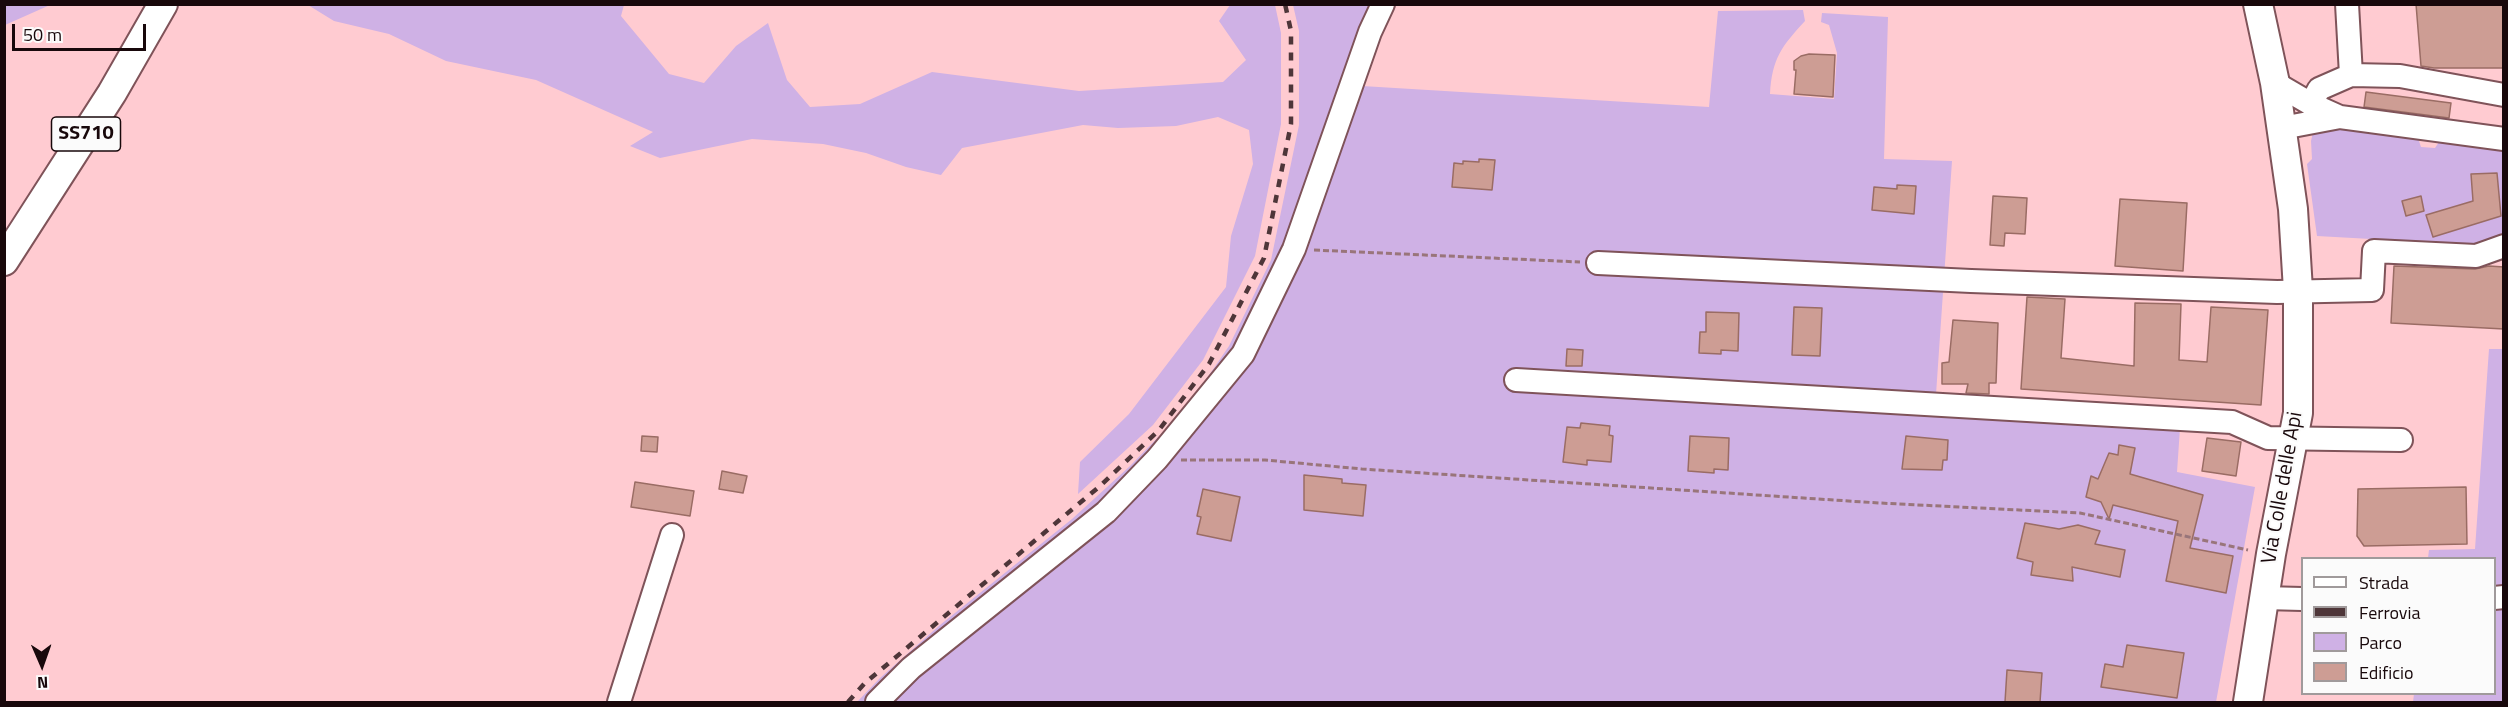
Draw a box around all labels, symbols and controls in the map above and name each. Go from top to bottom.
scale bar [15,12,148,50]
text: 50 m [23,21,62,48]
road number: SS710 [52,117,121,151]
street label: Via Colle delle Api [2257,410,2309,566]
legend [2301,557,2496,695]
text: Strada [2359,569,2409,596]
text: Ferrovia [2359,599,2420,626]
text: Parco [2359,629,2402,656]
north arrow [12,635,72,695]
text: Edificio [2359,659,2413,686]
text: N [37,671,49,695]

